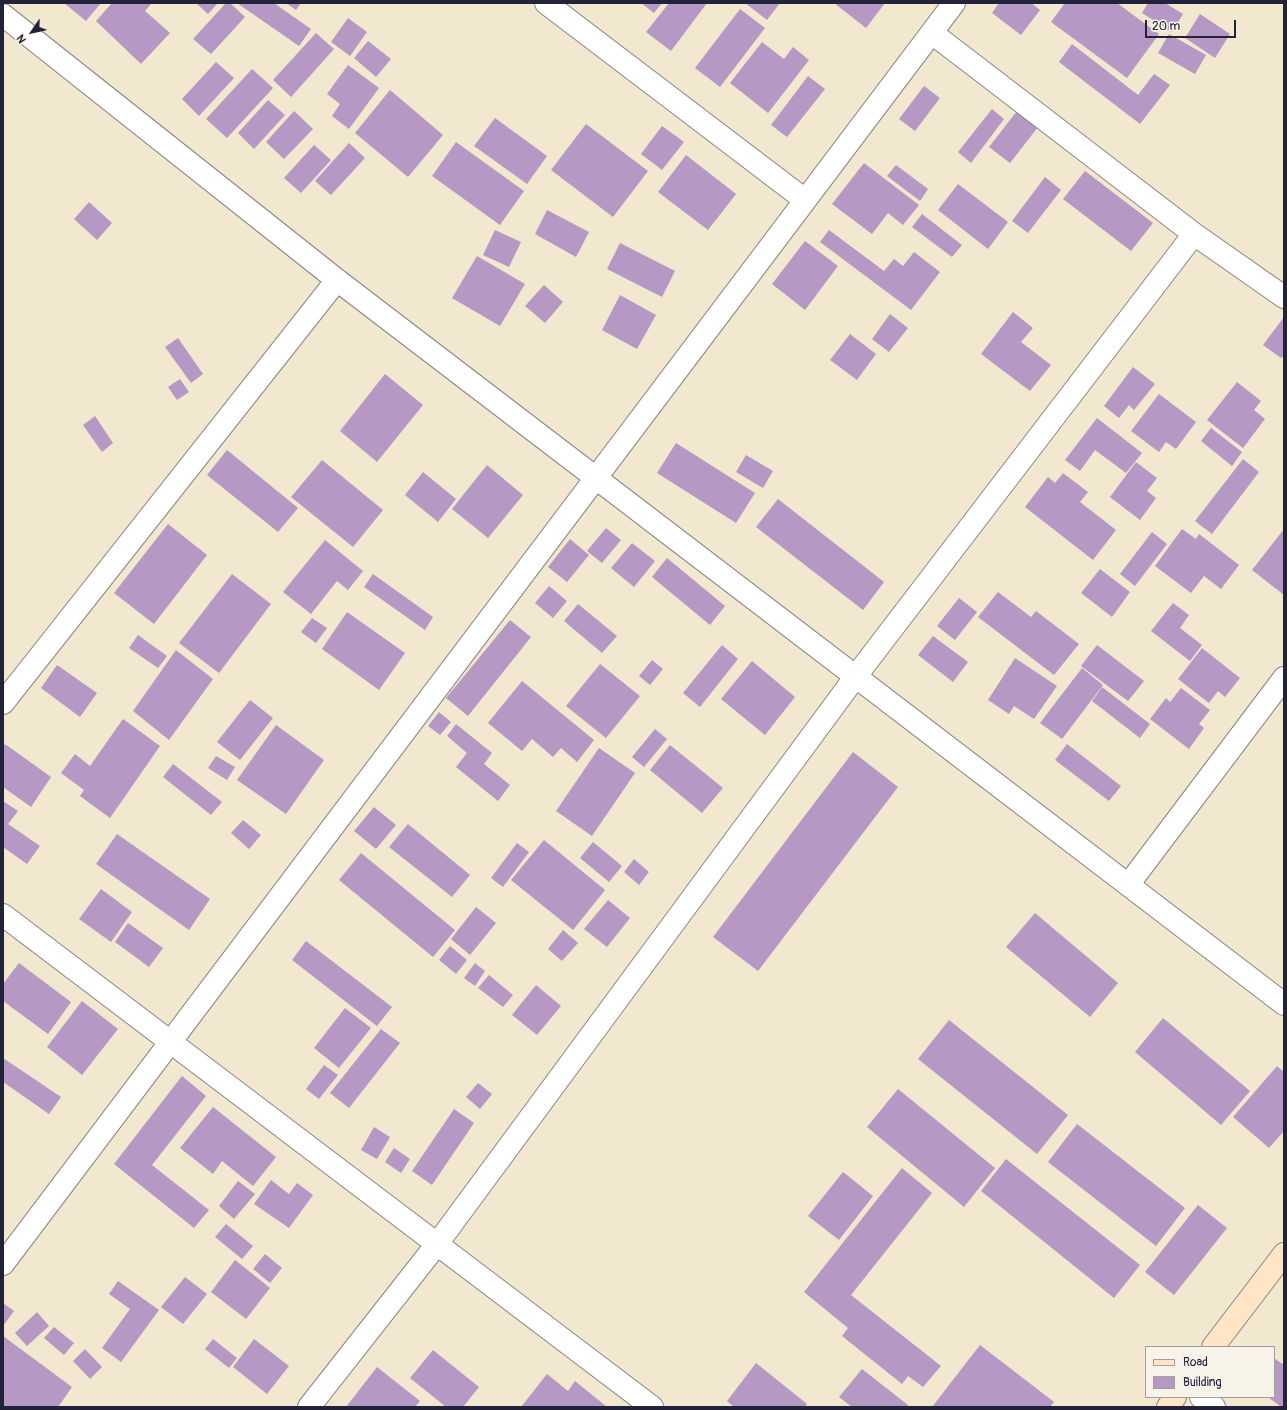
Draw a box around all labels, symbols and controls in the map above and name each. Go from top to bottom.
north arrow [12,12,52,52]
scale bar [1147,12,1238,38]
text: 20 m [1152,19,1180,34]
text: N [14,32,29,46]
legend [1145,1346,1275,1398]
text: Road [1183,1355,1208,1370]
text: Building [1183,1375,1222,1390]

